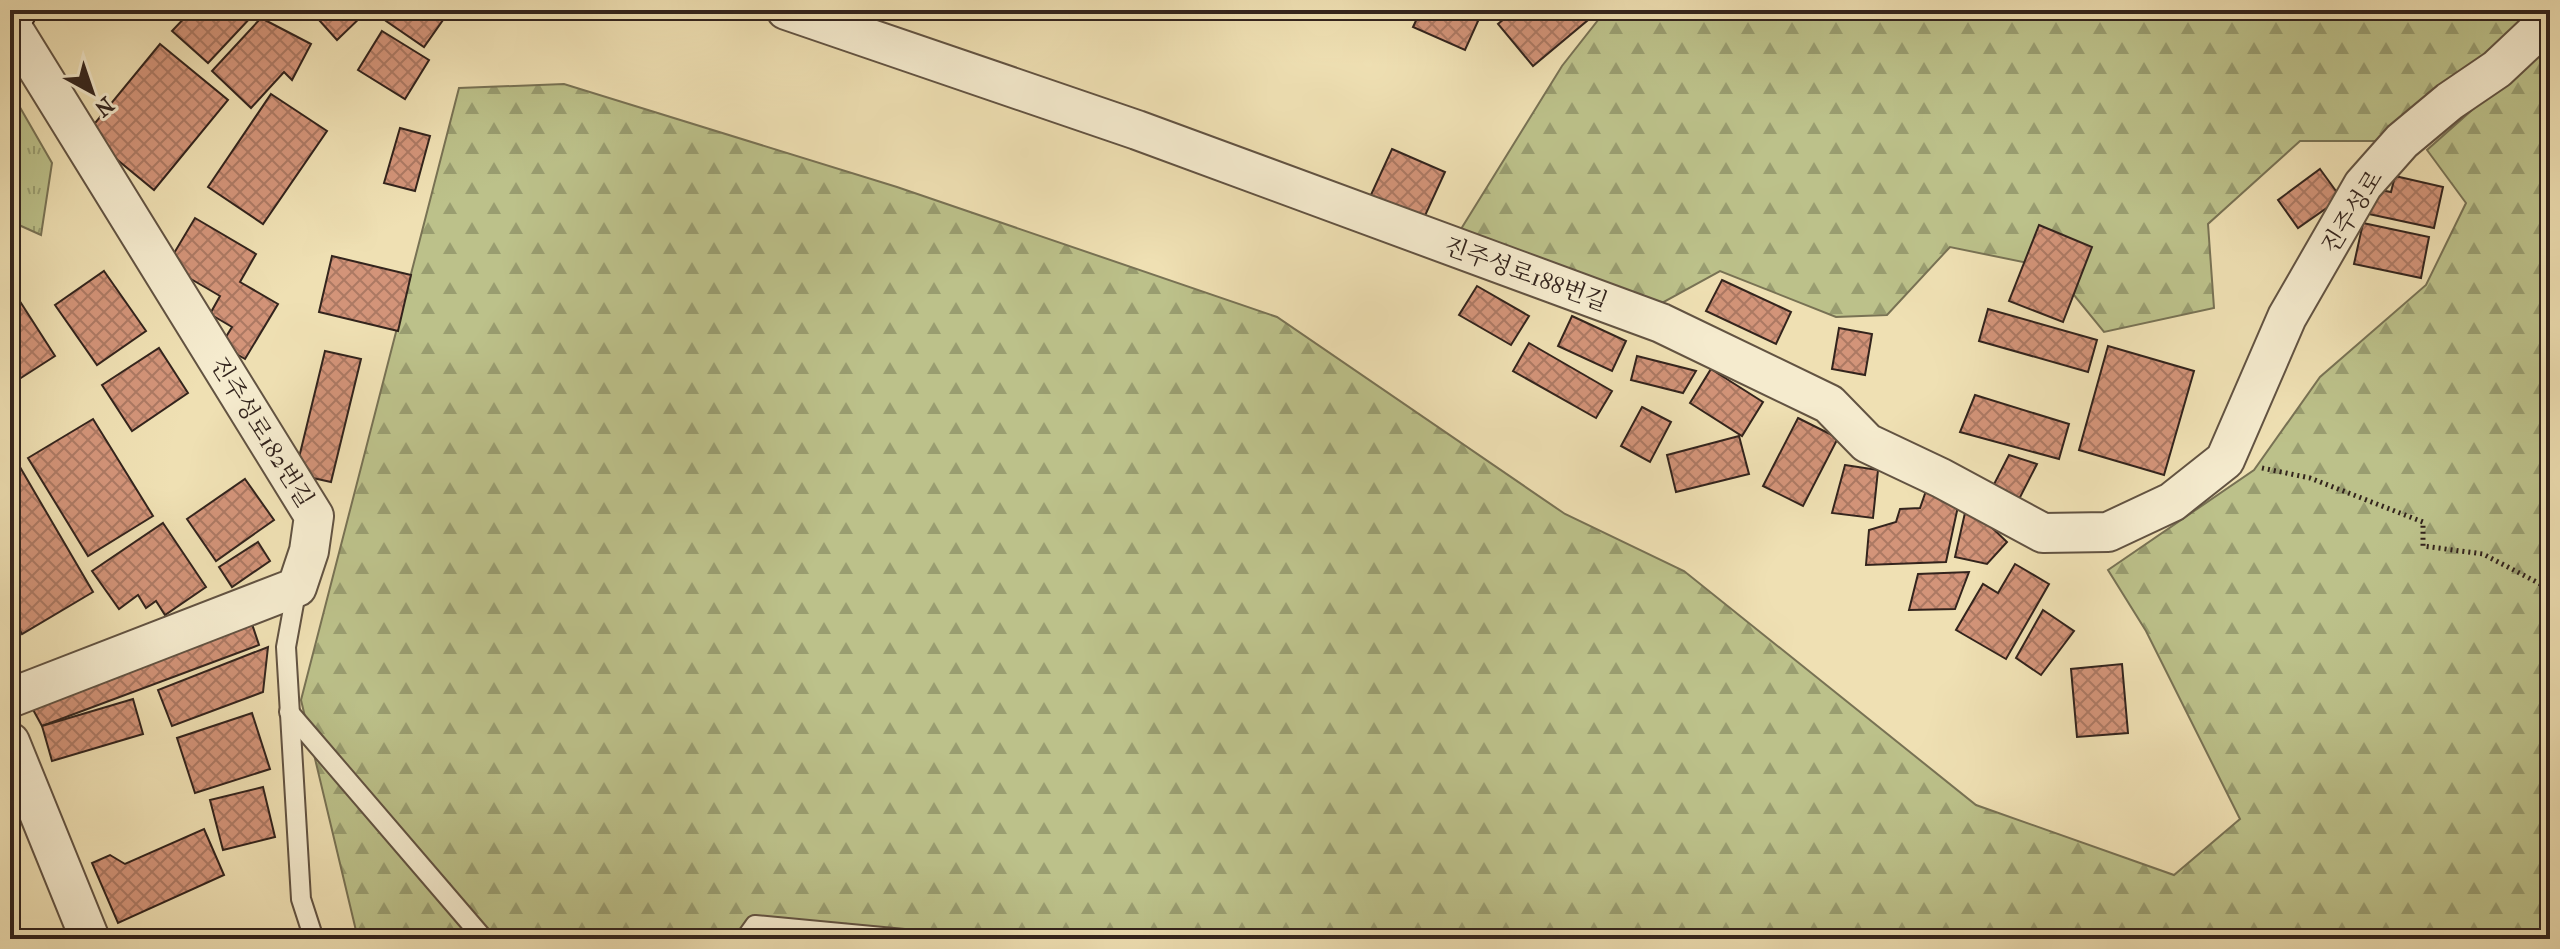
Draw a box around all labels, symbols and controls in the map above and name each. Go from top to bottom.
north arrow [52,52,132,132]
text: N [89,91,119,122]
street label: 진주성로 [2316,165,2388,259]
street label: 진주성로188번길 [1440,231,1612,317]
street label: 진주성로182번길 [205,352,319,512]

